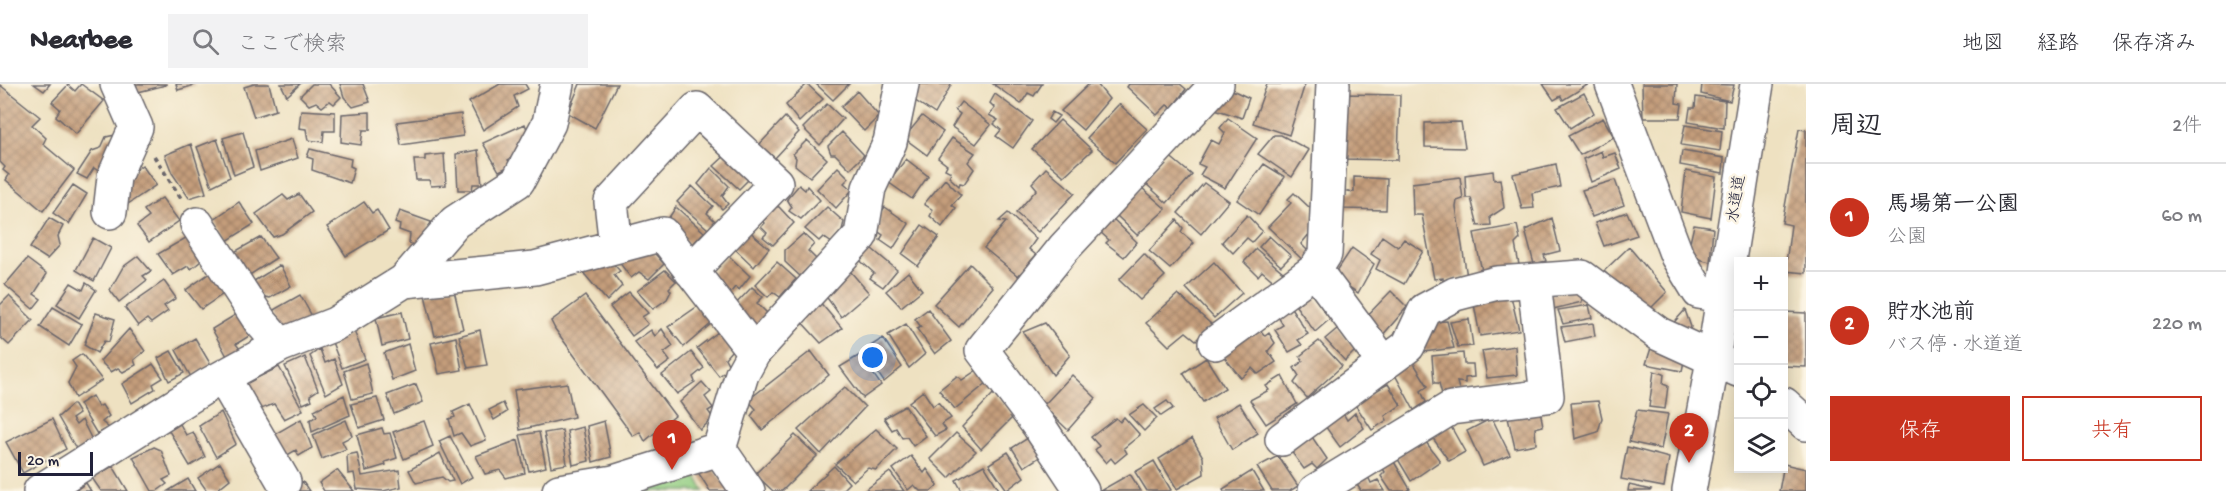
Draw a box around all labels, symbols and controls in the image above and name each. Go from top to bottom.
search box [168,14,588,68]
text: Nearbee [30,25,132,58]
icon: search [189,25,222,58]
text: ここで検索 [237,33,347,59]
text: 地図 [1962,33,2004,58]
text: 経路 [2037,33,2079,58]
text: 保存済み [2112,33,2196,58]
text: 周辺 [1830,113,1882,144]
text: 2件 [2172,116,2202,139]
street label: 水道道 [1724,174,1751,224]
text: 馬場第一公園 [1887,193,2019,219]
text: 1 [1845,206,1854,229]
text: 60 m [2162,206,2202,229]
text: 公園 [1887,227,1927,250]
map controls [1734,257,1788,473]
button: + [1734,257,1788,311]
text: 貯水池前 [1887,301,1975,327]
button: − [1734,311,1788,365]
text: 2 [1845,314,1854,337]
text: 220 m [2152,314,2202,337]
text: バス停 · 水道道 [1887,335,2023,358]
your location [858,343,887,372]
button: locate [1734,365,1788,419]
button: 保存 [1830,396,2010,461]
button: 共有 [2022,396,2202,461]
pin: 2 [1670,414,1708,463]
button: layers [1734,419,1788,473]
pin: 1 [652,420,692,470]
scale bar [18,449,93,476]
text: 20 m [27,453,59,472]

